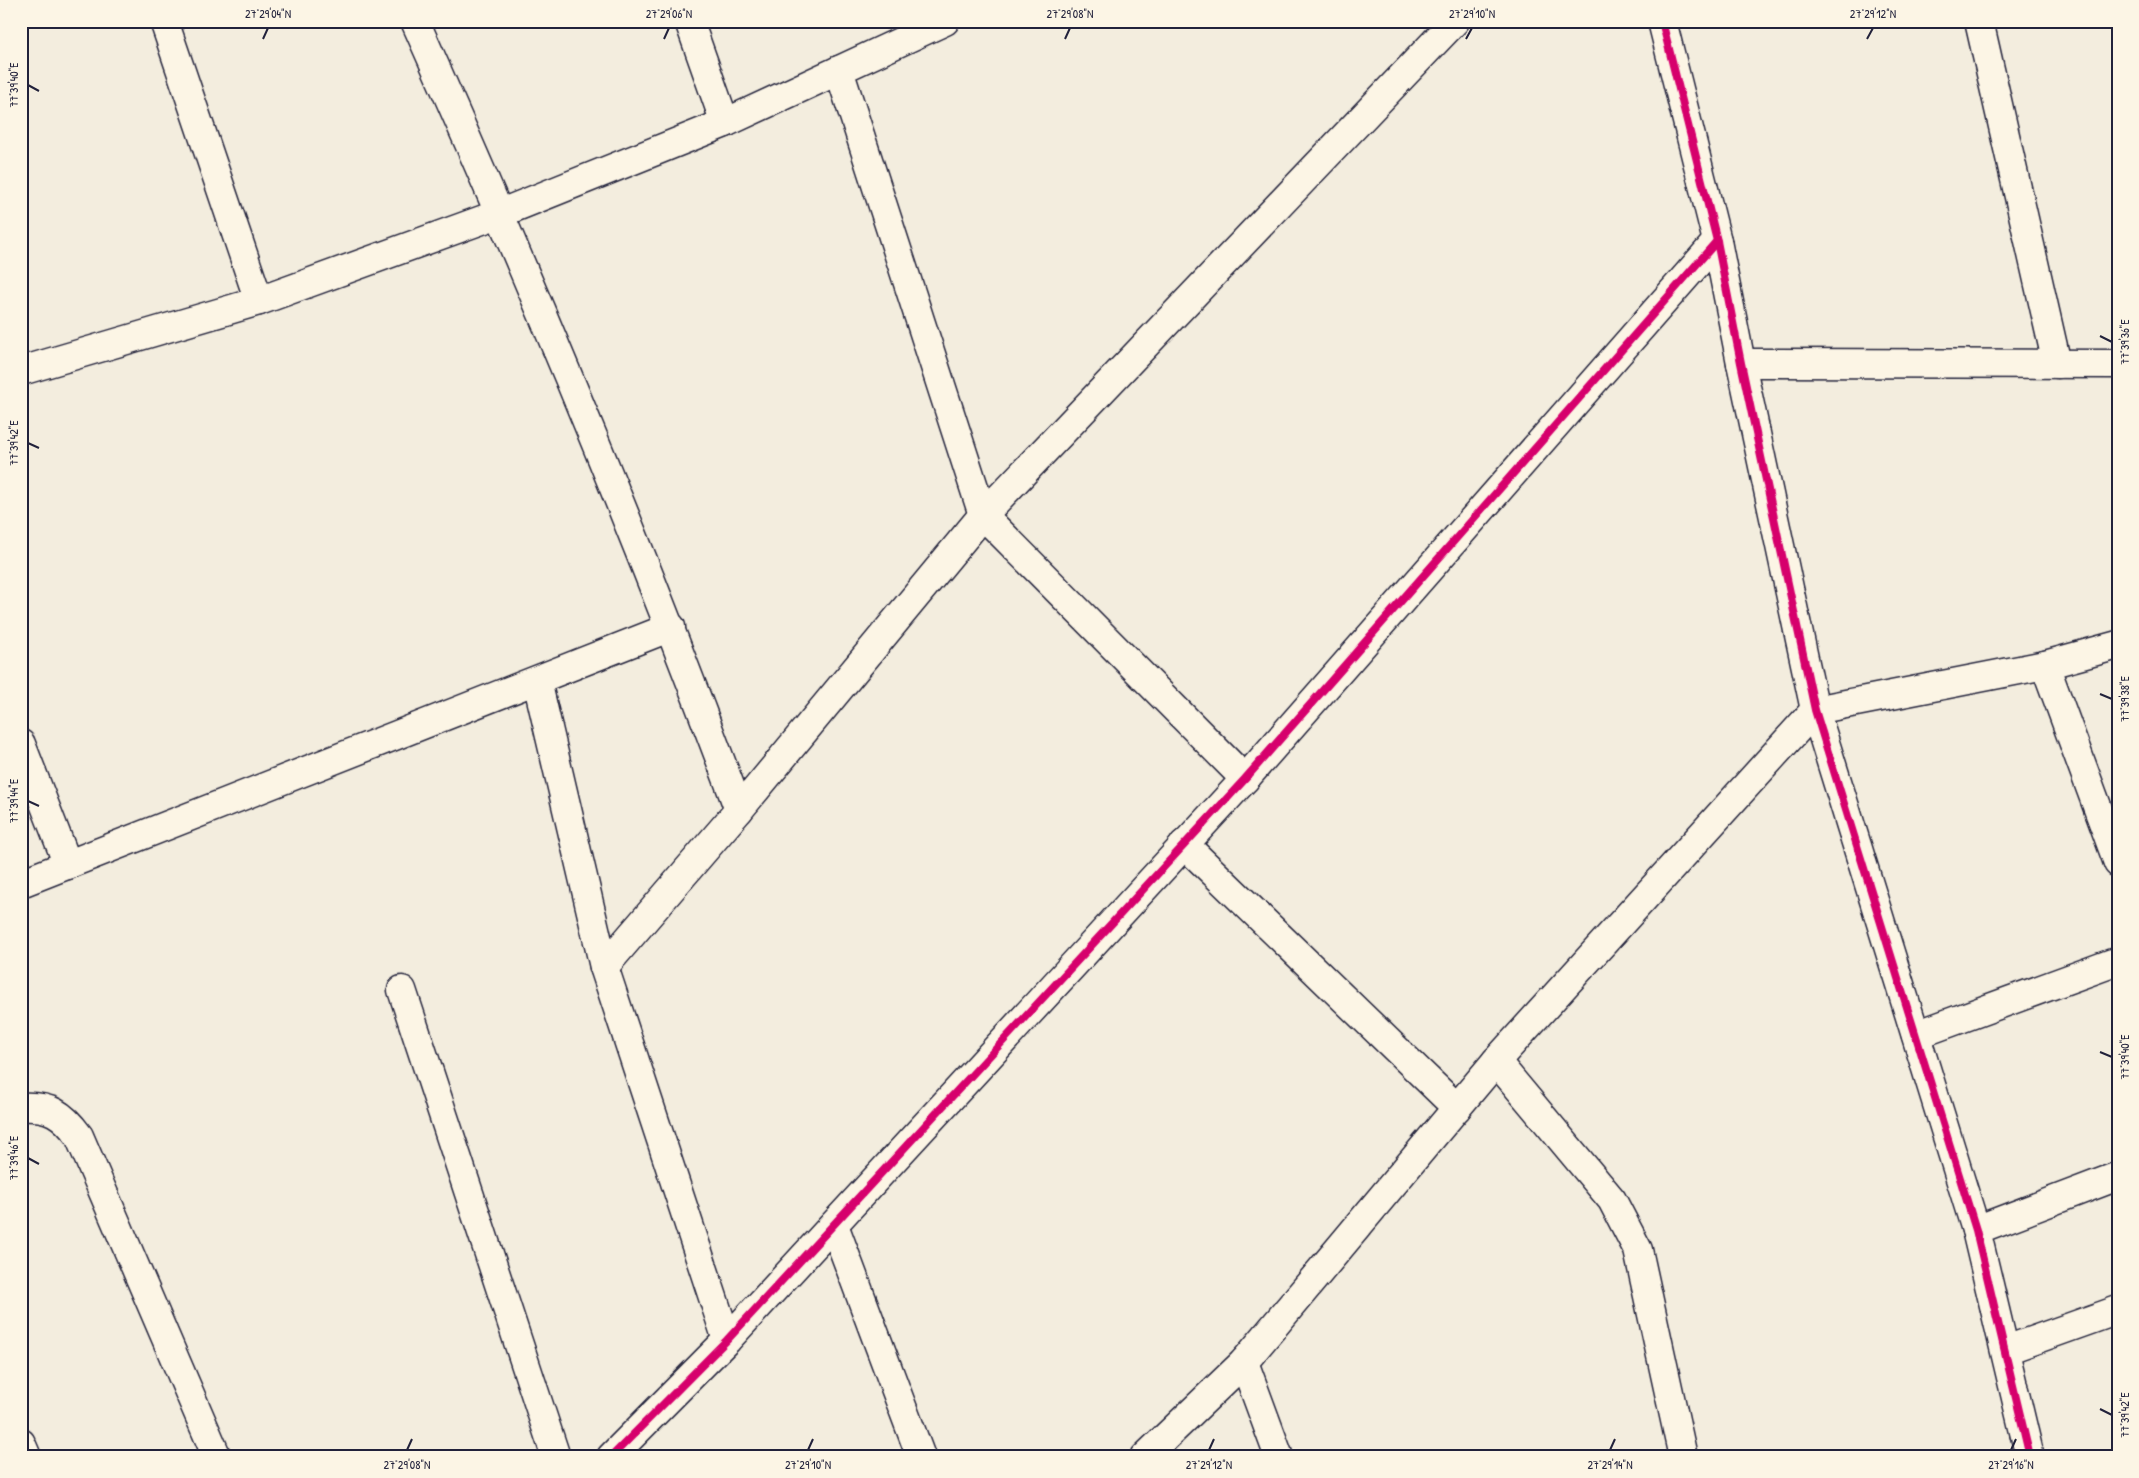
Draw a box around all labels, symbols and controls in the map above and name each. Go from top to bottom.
text: 27°29'04"N [245,5,291,22]
text: 27°29'06"N [646,5,692,22]
text: 27°29'08"N [1047,5,1093,22]
text: 27°29'10"N [1449,5,1495,22]
text: 27°29'12"N [1850,5,1896,22]
text: 77°39'40"E [5,62,22,108]
text: 77°39'36"E [2116,319,2133,365]
text: 77°39'42"E [5,420,22,466]
text: 77°39'38"E [2116,675,2133,722]
text: 77°39'44"E [5,778,22,823]
text: 77°39'40"E [2116,1034,2133,1080]
text: 77°39'46"E [5,1135,22,1180]
text: 77°39'42"E [2116,1392,2133,1438]
text: 27°29'08"N [384,1456,430,1473]
text: 27°29'10"N [785,1456,831,1473]
text: 27°29'12"N [1186,1456,1232,1473]
text: 27°29'14"N [1587,1456,1633,1473]
text: 27°29'16"N [1988,1456,2034,1473]

